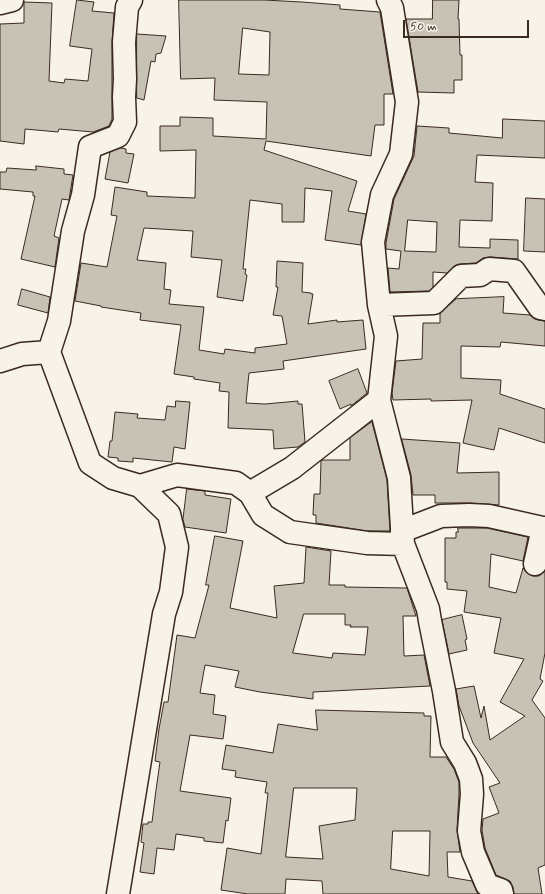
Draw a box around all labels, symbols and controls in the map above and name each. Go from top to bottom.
scale bar [405,12,531,38]
text: 50 m [410,19,437,35]

